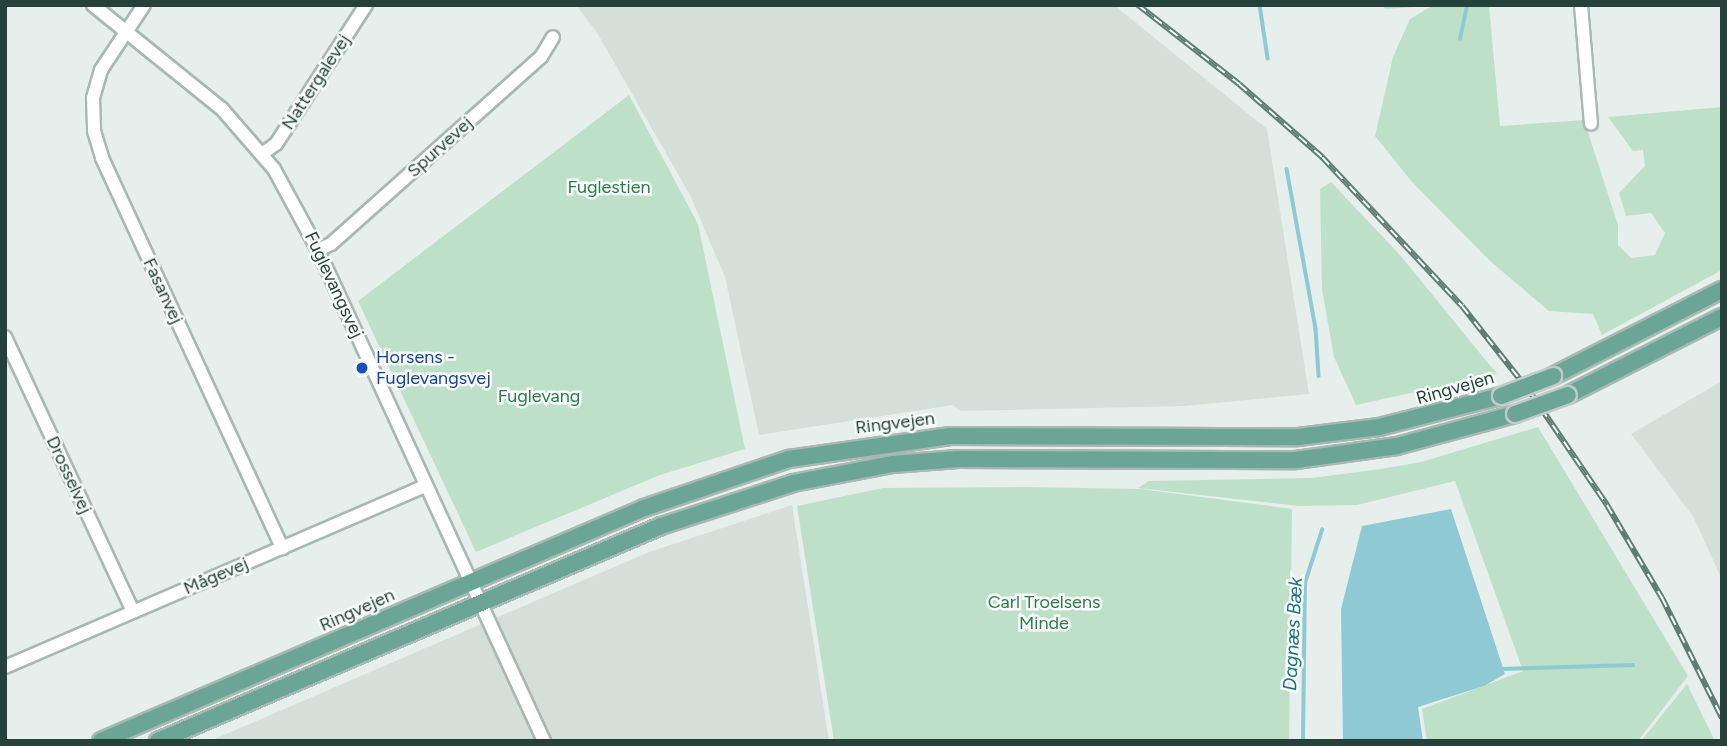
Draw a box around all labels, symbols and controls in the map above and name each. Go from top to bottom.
street label: Nattergalevej [277,30,355,134]
street label: Spurvevej [403,112,477,182]
park label: Fuglestien [567,176,651,198]
street label: Fuglevangsvej [300,228,368,342]
street label: Fasanvej [138,255,188,327]
place label: Horsens - Fuglevangsvej [376,347,491,390]
marker: Horsens - Fuglevangsvej [354,360,370,376]
street label: Ringvejen [1414,367,1496,409]
park label: Fuglevang [498,385,580,407]
street label: Ringvejen [854,407,936,439]
street label: Drosselvej [42,433,96,517]
street label: Mågevej [180,553,252,599]
water label: Dagnæs Bæk [1279,577,1307,691]
street label: Ringvejen [316,584,398,636]
park label: Carl Troelsens Minde [988,592,1100,634]

